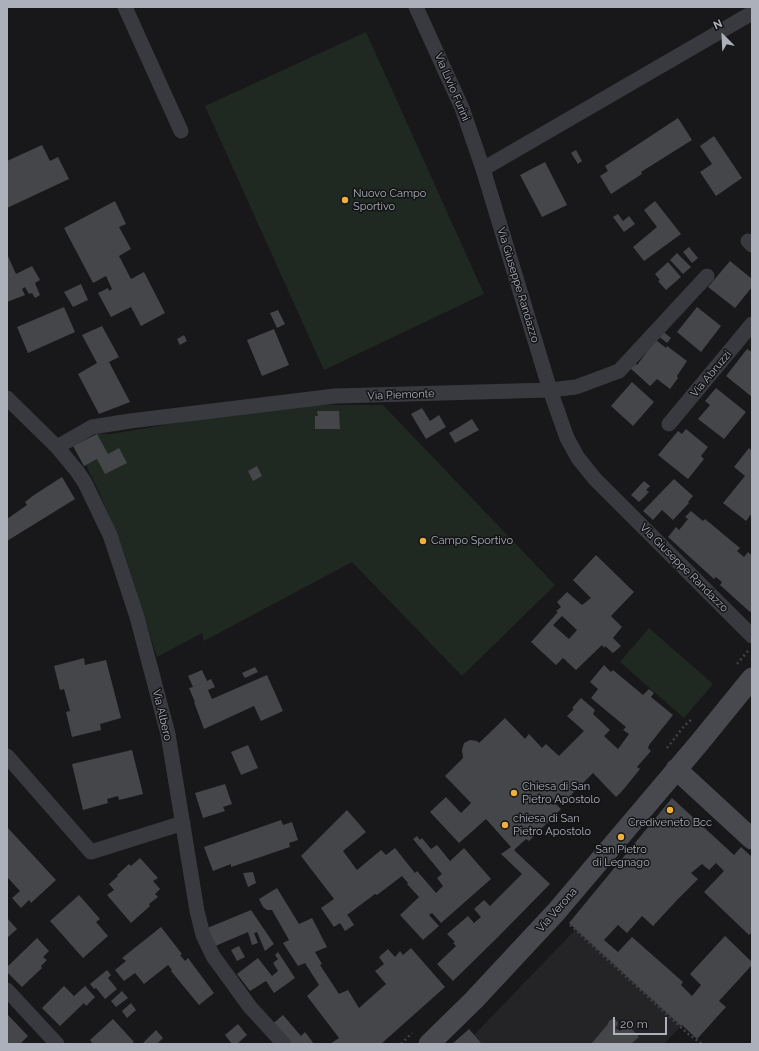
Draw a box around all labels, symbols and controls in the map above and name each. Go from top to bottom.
north arrow [703,16,743,56]
text: N [711,17,724,32]
street label: Via Livio Furini [432,51,472,123]
place label: Nuovo Campo Sportivo [353,187,426,213]
marker: Nuovo Campo Sportivo [340,195,350,205]
street label: Via Giuseppe Randazzo [494,226,542,344]
street label: Via Abruzzi [688,348,734,400]
street label: Via Piemonte [367,387,435,403]
street label: Via Giuseppe Randazzo [637,521,731,615]
place label: Campo Sportivo [431,534,513,548]
marker: Campo Sportivo [418,536,428,546]
street label: Via Albero [150,688,174,742]
place label: Chiesa di San Pietro Apostolo [522,780,600,806]
marker: Chiesa di San Pietro Apostolo [509,788,519,798]
marker: Crediveneto Bcc [665,805,675,815]
place label: chiesa di San Pietro Apostolo [513,812,591,838]
place label: Crediveneto Bcc [628,816,712,830]
marker: chiesa di San Pietro Apostolo [500,820,510,830]
marker: San Pietro di Legnago [616,832,626,842]
place label: San Pietro di Legnago [592,843,650,869]
street label: Via Verona [534,885,580,935]
scale bar [615,1009,669,1035]
text: 20 m [620,1017,648,1031]

